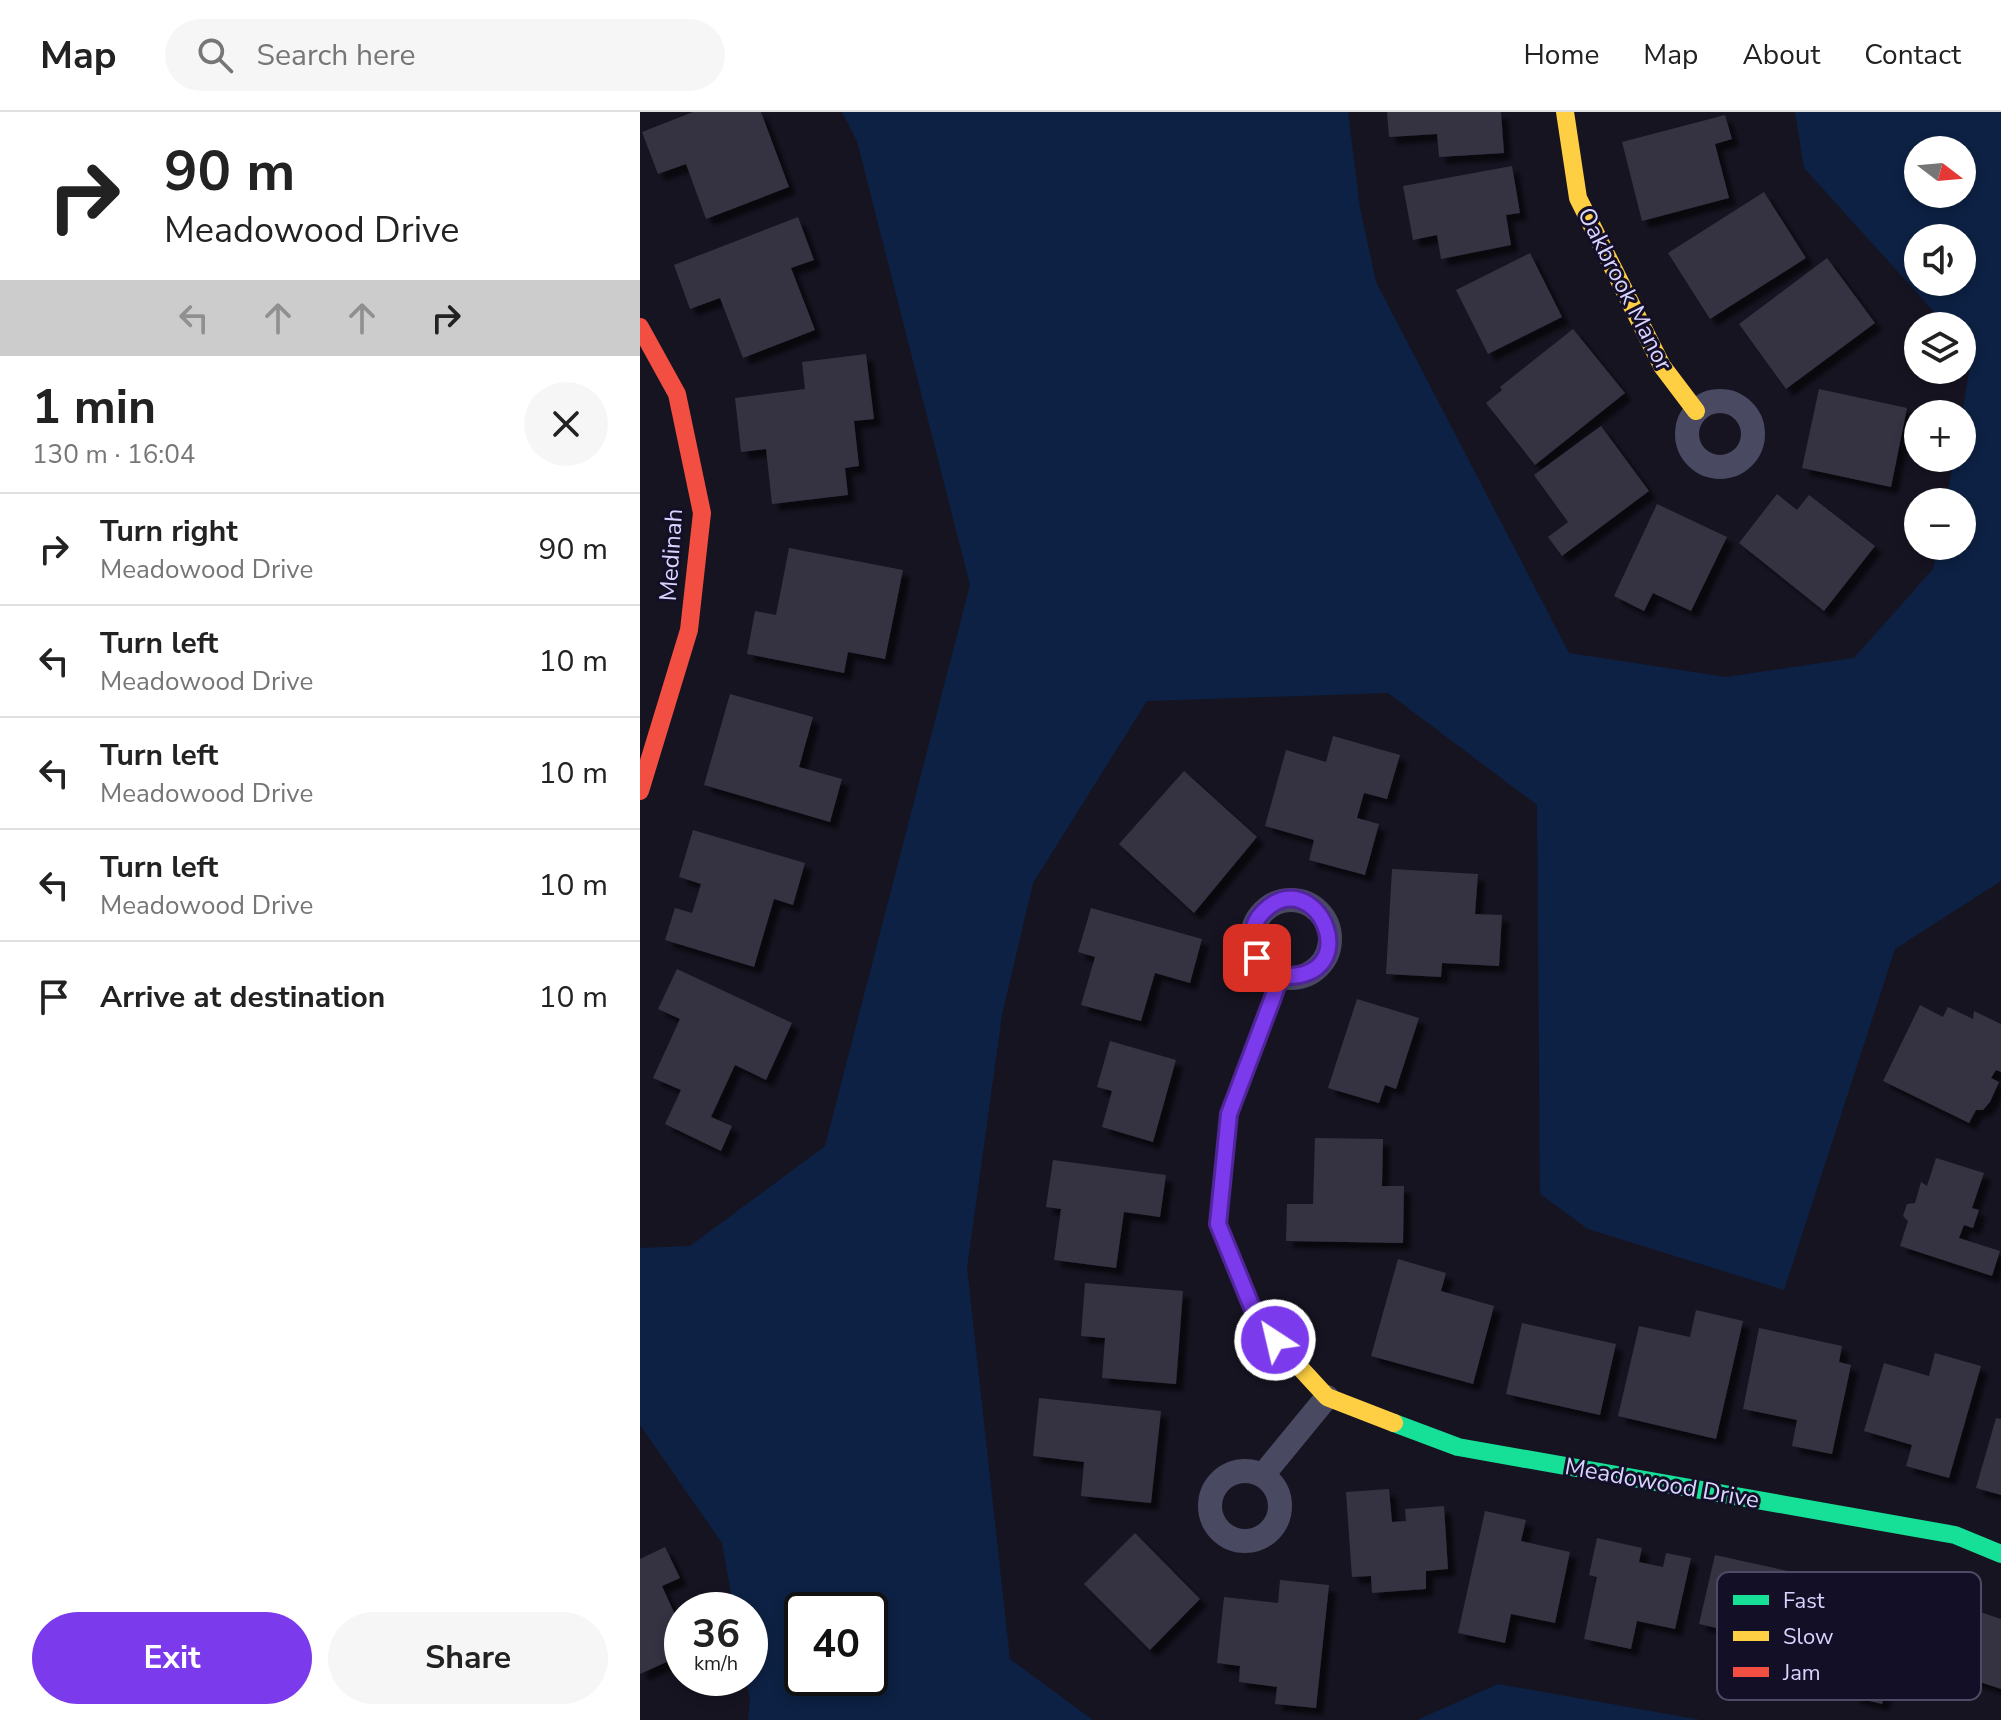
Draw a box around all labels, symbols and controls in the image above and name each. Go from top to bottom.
search box [165,19,725,91]
text: Map [40,30,117,81]
icon: search [193,33,237,77]
text: Search here [257,35,416,76]
text: Home [1524,36,1599,74]
text: Map [1643,36,1698,74]
text: About [1742,36,1820,74]
text: Contact [1864,36,1961,74]
text: 90 m [164,133,295,210]
north arrow [1904,136,1976,208]
map controls [1904,136,1976,560]
icon: right [32,144,136,248]
street label: Oakbrook Manor [1570,202,1680,376]
text: Meadowood Drive [164,206,459,255]
button: sound [1904,224,1976,296]
icon: left [172,296,216,340]
icon: ahead [256,296,300,340]
icon: ahead [340,296,384,340]
icon: right [424,296,468,340]
button: layers [1904,312,1976,384]
text: 1 min [32,374,156,440]
button: close [524,382,608,466]
button: + [1904,400,1976,472]
text: 130 m · 16:04 [32,437,195,472]
button: − [1904,488,1976,560]
street label: Medinah [652,508,690,602]
text: Turn right [100,511,238,552]
icon: right [32,527,76,571]
text: 90 m [539,529,608,570]
text: Meadowood Drive [100,552,313,587]
text: Turn left [100,623,218,664]
icon: left [32,639,76,683]
text: 10 m [539,641,608,682]
text: Meadowood Drive [100,664,313,699]
text: Turn left [100,735,218,776]
icon: left [32,751,76,795]
text: 10 m [539,753,608,794]
text: Meadowood Drive [100,776,313,811]
text: Turn left [100,847,218,888]
icon: left [32,863,76,907]
text: 10 m [539,865,608,906]
text: Meadowood Drive [100,888,313,923]
pin [1223,924,1291,992]
icon: arrive [1235,936,1279,980]
icon: arrive [32,975,76,1019]
text: Arrive at destination [100,977,385,1018]
text: 10 m [539,977,608,1018]
position arrow [1233,1298,1317,1382]
street label: Meadowood Drive [1562,1450,1762,1516]
legend [1717,1572,1981,1700]
text: Fast [1783,1586,1825,1616]
speed limit sign: 40 [784,1592,888,1696]
text: 36 [692,1607,740,1661]
button: Exit [32,1612,312,1704]
button: Share [328,1612,608,1704]
text: Slow [1783,1622,1834,1652]
text: km/h [694,1650,738,1677]
text: Jam [1782,1658,1821,1688]

